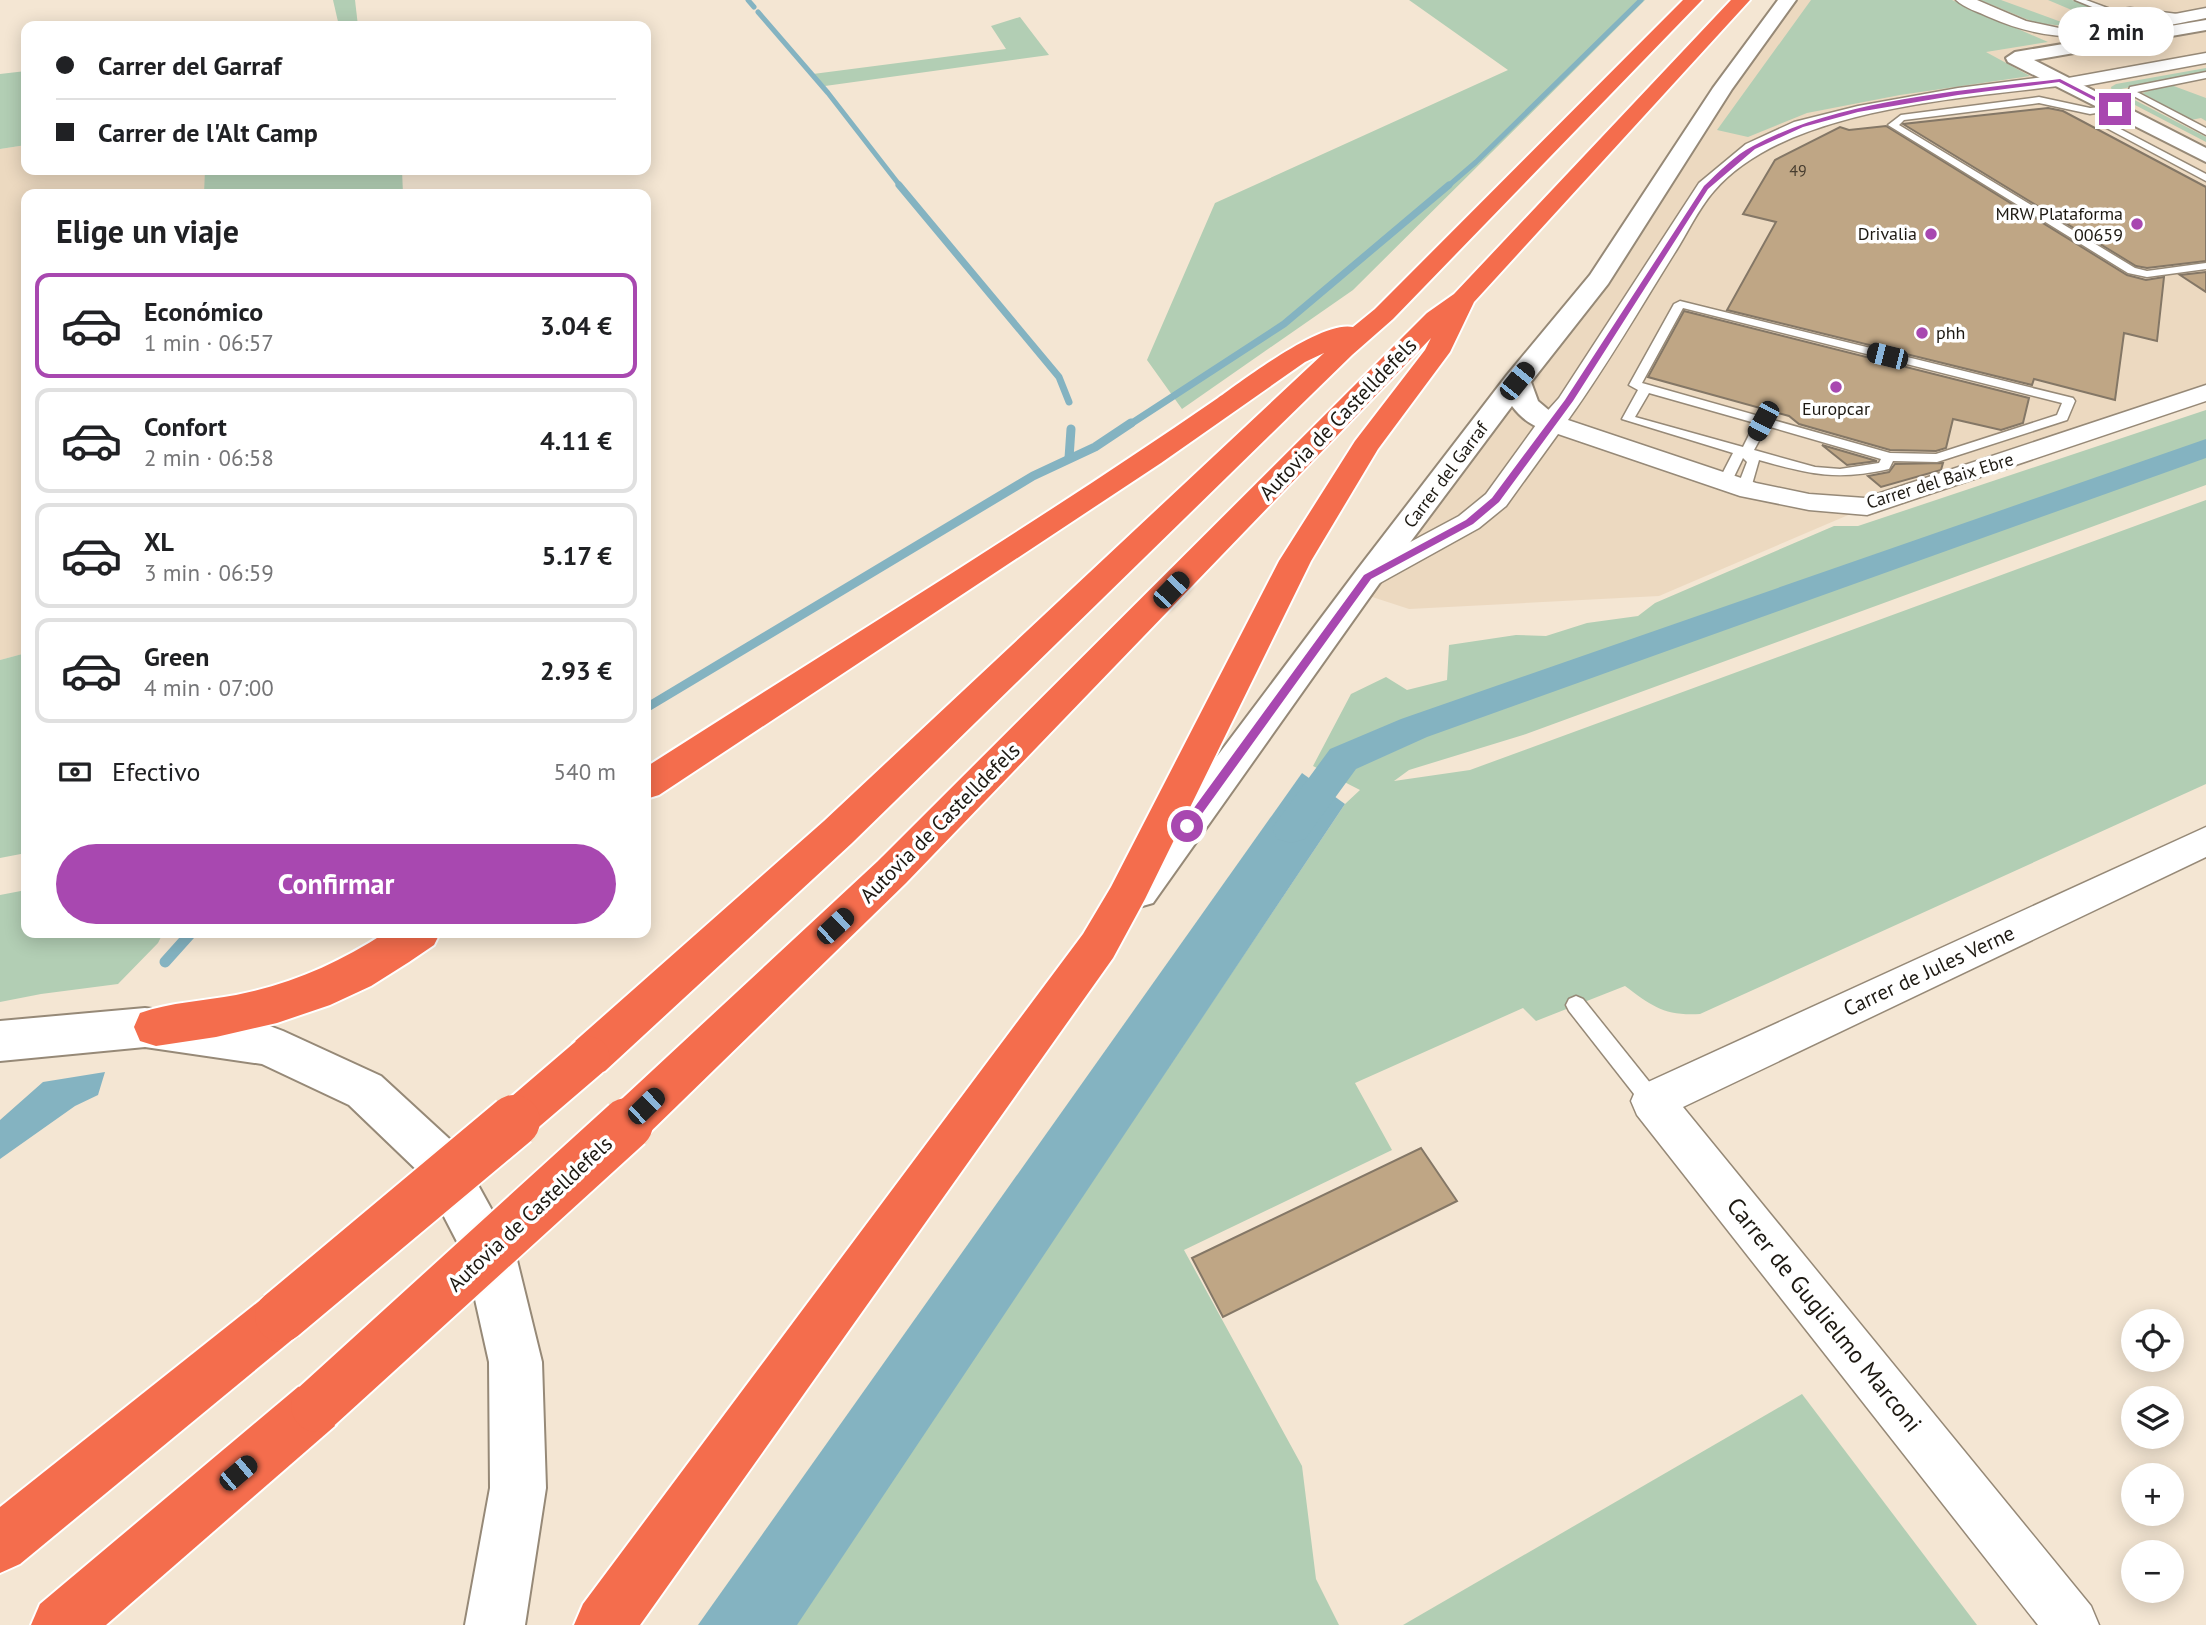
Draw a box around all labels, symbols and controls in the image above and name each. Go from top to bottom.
callout: 2 min [2057,7,2173,56]
text: 2 min [2088,17,2144,46]
text: Carrer del Garraf [98,49,282,82]
route end [2099,93,2131,125]
text: Carrer de l'Alt Camp [98,116,318,149]
house number: 49 [1789,160,1807,180]
place label: MRW Plataforma 00659 [1995,202,2123,246]
text: Elige un viaje [56,210,239,252]
marker: MRW Plataforma 00659 [2129,216,2145,232]
place label: Drivalia [1858,222,1917,245]
marker: Drivalia [1923,226,1939,242]
icon: car [60,294,123,357]
text: Económico [144,295,263,328]
text: 3.04 € [540,309,612,342]
place label: phh [1936,321,1965,344]
marker: phh [1914,325,1930,341]
text: 1 min · 06:57 [144,328,274,357]
street label: Autovia de Castelldefels [1253,332,1422,506]
car [1865,341,1910,371]
car [1496,358,1539,404]
marker: Europcar [1828,379,1844,395]
place label: Europcar [1802,397,1870,420]
car [1744,398,1783,444]
icon: car [60,409,123,472]
text: Confort [144,410,227,443]
street label: Carrer del Garraf [1398,416,1494,532]
text: 4.11 € [540,424,612,457]
text: 2 min · 06:58 [144,443,274,472]
street label: Carrer del Baix Ebre [1864,447,2016,514]
icon: car [60,524,123,587]
text: XL [144,525,174,558]
text: 5.17 € [541,539,612,572]
text: 3 min · 06:59 [144,558,274,587]
car [1149,568,1194,612]
icon: car [60,639,123,702]
text: Green [144,640,209,673]
text: 2.93 € [540,654,612,687]
text: 4 min · 07:00 [144,673,274,702]
street label: Autovia de Castelldefels [854,737,1025,908]
icon: cash [56,753,94,791]
text: Efectivo [112,755,201,788]
text: 540 m [554,757,616,786]
route start [1171,810,1203,842]
button: Confirmar [56,844,616,924]
car [813,904,858,948]
street label: Carrer de Jules Verne [1839,919,2019,1022]
car [624,1084,669,1128]
street label: Autovia de Castelldefels [442,1130,618,1297]
street label: Carrer de Guglielmo Marconi [1720,1191,1929,1438]
map controls [2121,1309,2184,1603]
button: locate [2121,1309,2184,1372]
button: layers [2121,1386,2184,1449]
car [216,1451,261,1495]
button: + [2121,1463,2184,1526]
button: − [2121,1540,2184,1603]

